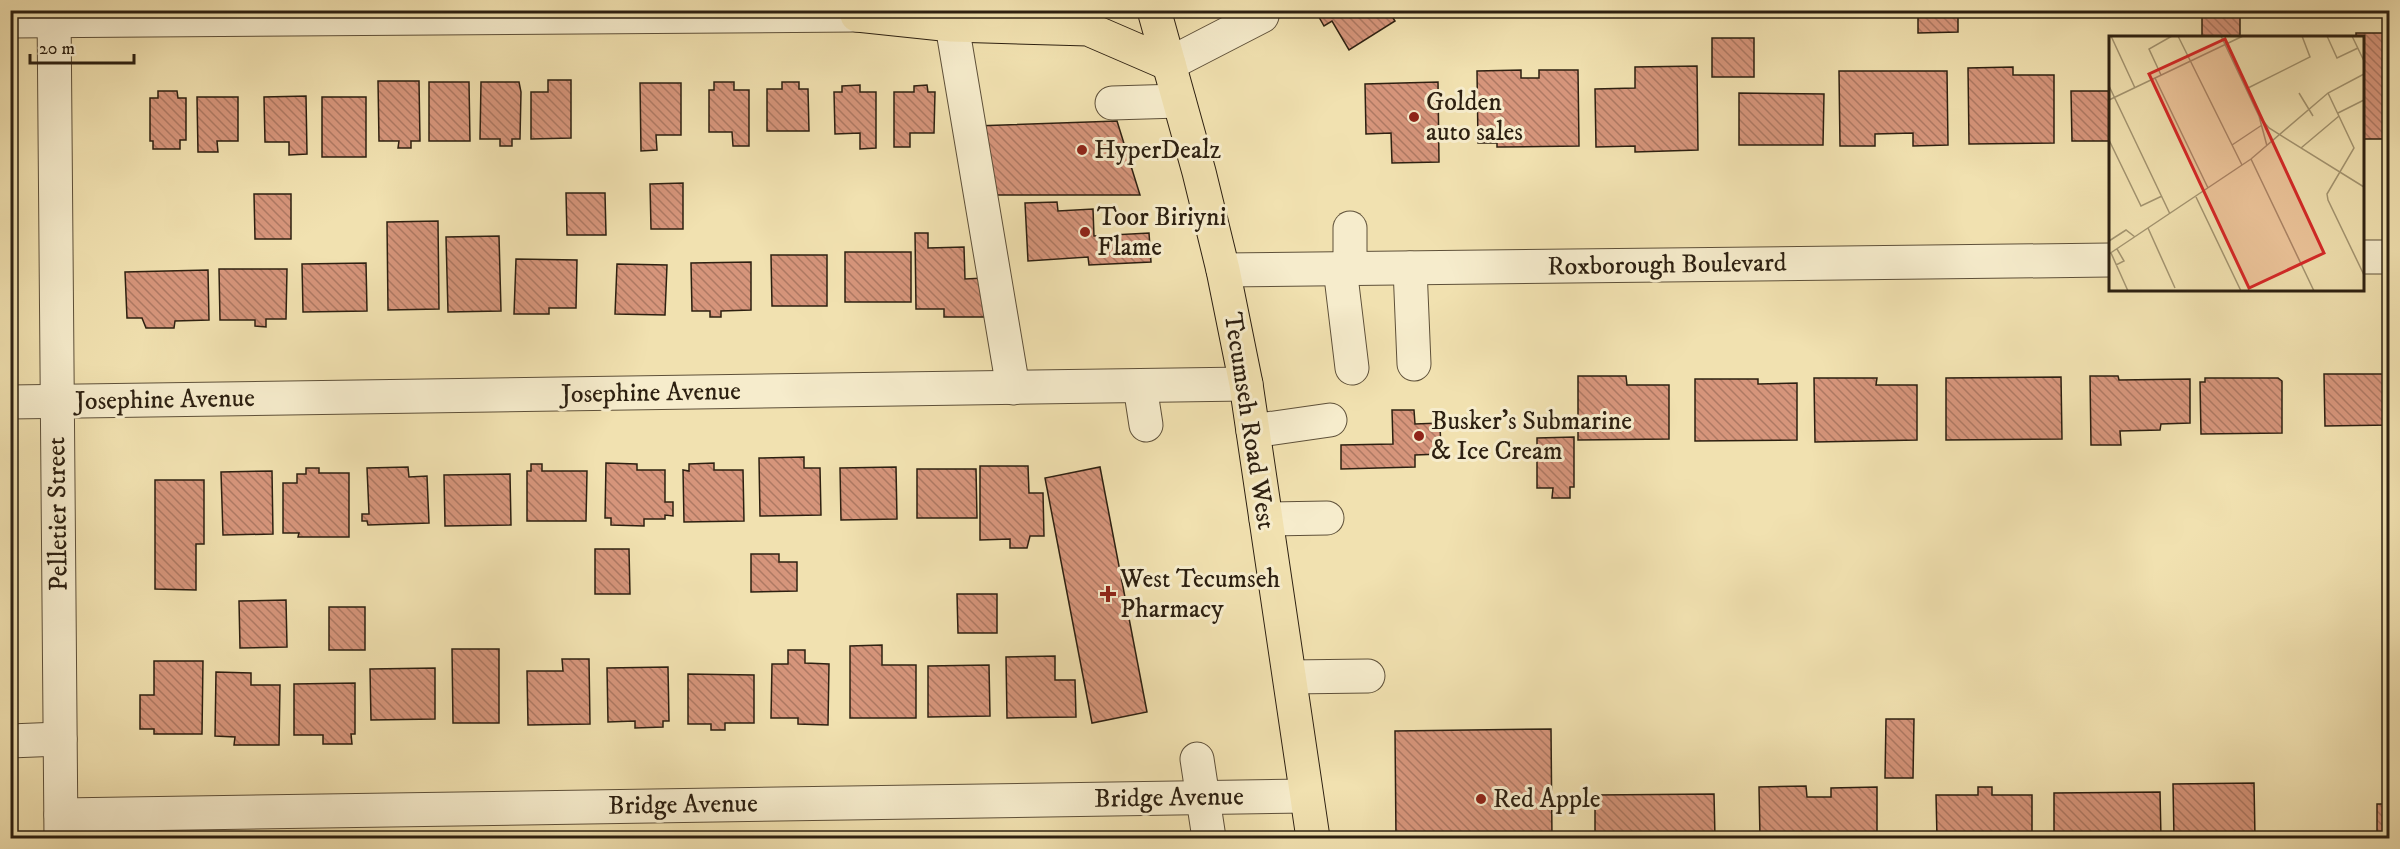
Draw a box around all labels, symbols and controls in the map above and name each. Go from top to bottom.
scale bar [30,27,134,65]
inset map [2109,36,2364,291]
text: 20 m [39,38,75,60]
place label: Golden auto sales [1426,86,1523,149]
marker: Golden auto sales [1407,110,1421,124]
place label: HyperDealz [1094,134,1221,167]
marker: HyperDealz [1075,143,1089,157]
place label: Toor Biriyni Flame [1097,201,1226,264]
marker: Toor Biriyni Flame [1078,225,1092,239]
street label: Roxborough Boulevard [1547,246,1787,284]
street label: Tecumseh Road West [1216,310,1282,532]
street label: Josephine Avenue [559,375,741,411]
street label: Josephine Avenue [73,382,255,418]
place label: Busker's Submarine & Ice Cream [1431,405,1632,468]
marker: Busker's Submarine & Ice Cream [1412,429,1426,443]
street label: Pelletier Street [40,437,76,591]
place label: West Tecumseh Pharmacy [1119,563,1280,626]
marker: West Tecumseh Pharmacy [1101,587,1115,601]
street label: Bridge Avenue [1094,780,1244,816]
place label: Red Apple [1493,783,1601,816]
street label: Bridge Avenue [608,787,758,823]
marker: Red Apple [1474,792,1488,806]

